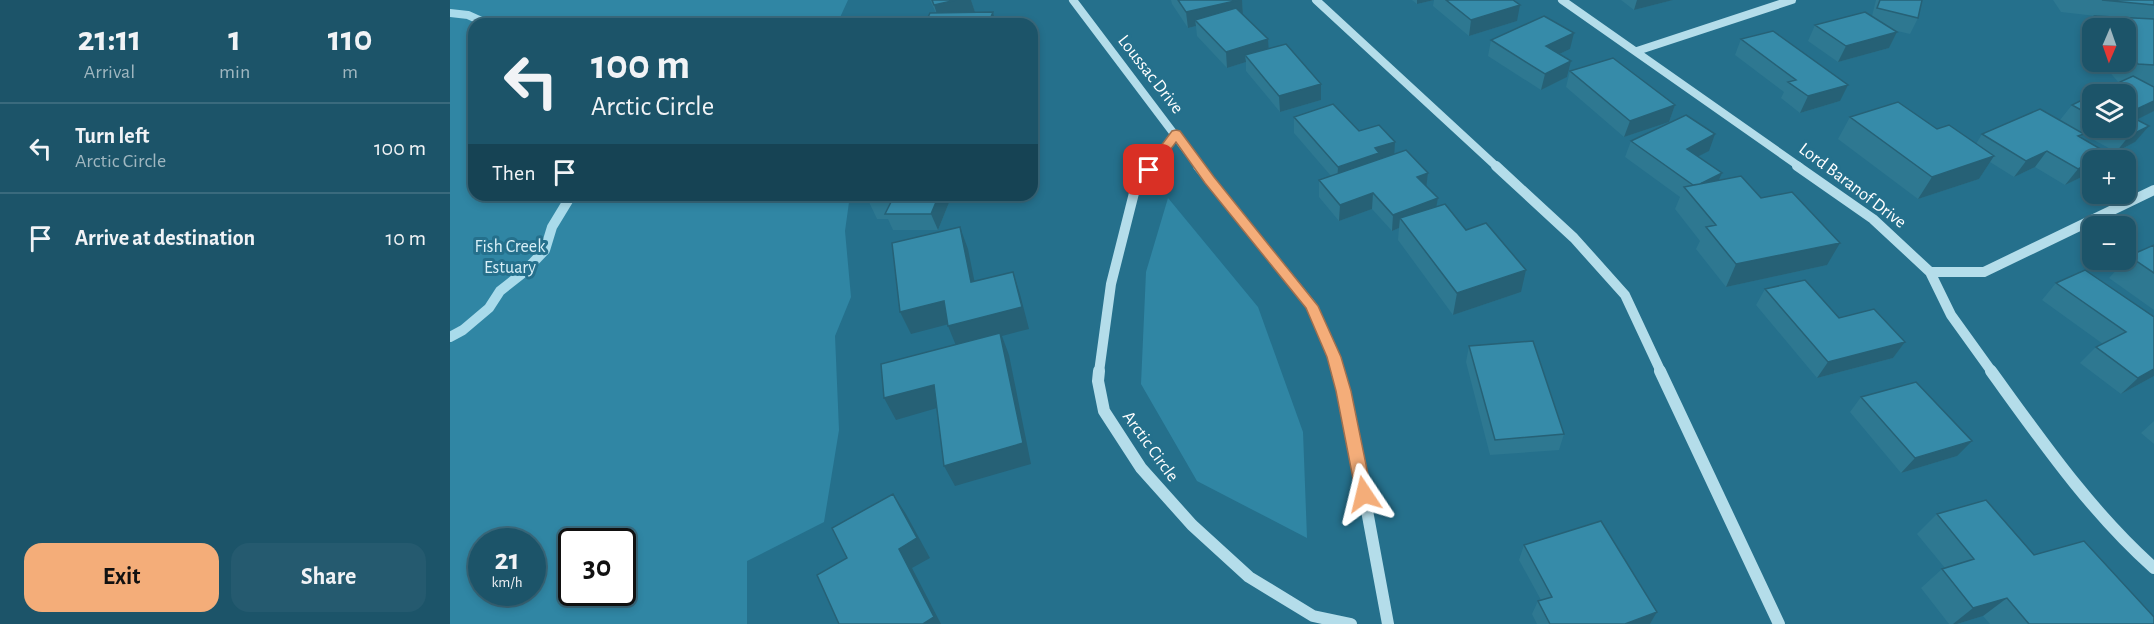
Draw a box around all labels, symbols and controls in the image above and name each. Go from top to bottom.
north arrow [2082,18,2136,72]
map controls [2082,18,2136,270]
text: 21:11 [78,21,142,57]
text: 1 [228,21,241,57]
text: 110 [328,21,372,57]
street label: Loussac Drive [1114,32,1186,117]
icon: left [492,42,570,120]
text: 100 m [591,44,690,86]
text: Arrival [84,62,135,82]
text: min [219,62,250,82]
text: m [342,62,358,82]
button: layers [2082,84,2136,138]
text: Arctic Circle [591,93,714,120]
text: Turn left [75,125,149,147]
icon: left [24,132,57,165]
text: 100 m [374,137,426,159]
street label: Lord Baranof Drive [1795,140,1909,232]
pin [1123,144,1174,195]
button: + [2082,150,2136,204]
text: Arctic Circle [75,151,166,171]
icon: arrive [1132,153,1165,186]
icon: arrive [548,156,581,189]
text: Then [492,162,536,184]
button: − [2082,216,2136,270]
icon: arrive [24,222,57,255]
text: Arrive at destination [75,227,255,249]
text: 10 m [386,227,426,249]
park label: Fish Creek Estuary [475,238,546,277]
street label: Arctic Circle [1119,408,1182,485]
position arrow [1332,462,1396,526]
speed limit sign: 30 [558,528,636,606]
button: Exit [24,543,219,612]
button: Share [231,543,426,612]
text: 21 [495,545,519,575]
text: km/h [492,575,522,590]

